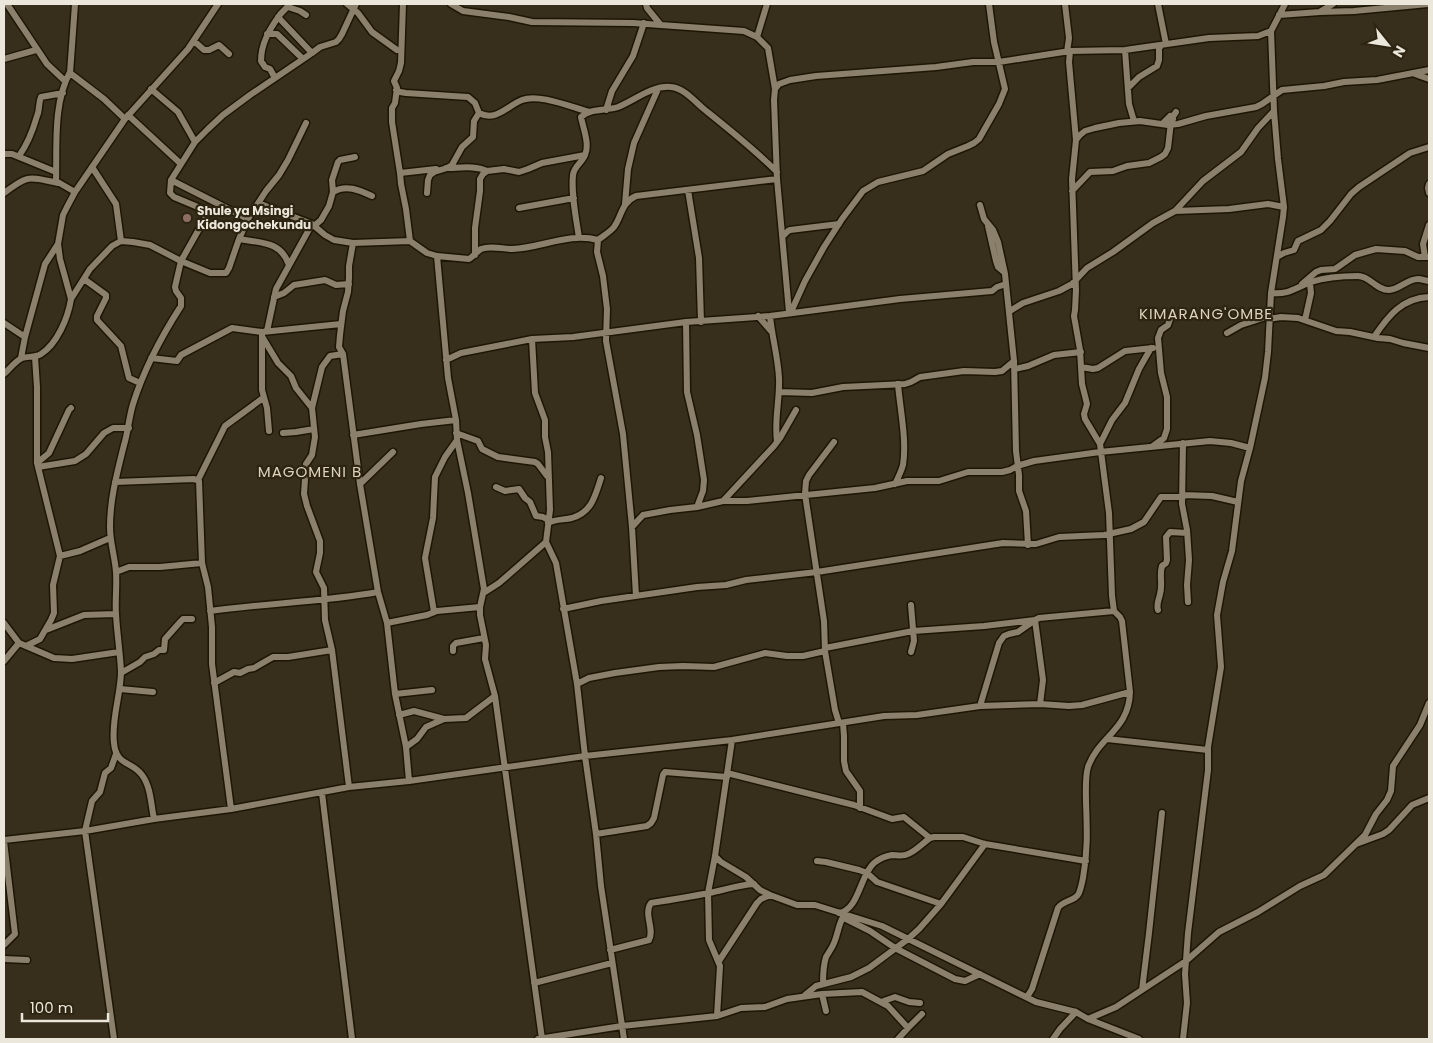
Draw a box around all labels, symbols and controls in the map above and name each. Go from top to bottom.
north arrow [1363,20,1413,70]
text: N [1388,42,1411,61]
place label: Shule ya Msingi Kidongochekundu [197,202,311,233]
marker: Shule ya Msingi Kidongochekundu [181,212,193,224]
district label: KIMARANG'OMBE [1139,303,1273,324]
district label: MAGOMENI B [258,461,362,482]
scale bar [22,990,109,1022]
text: 100 m [30,997,73,1018]

